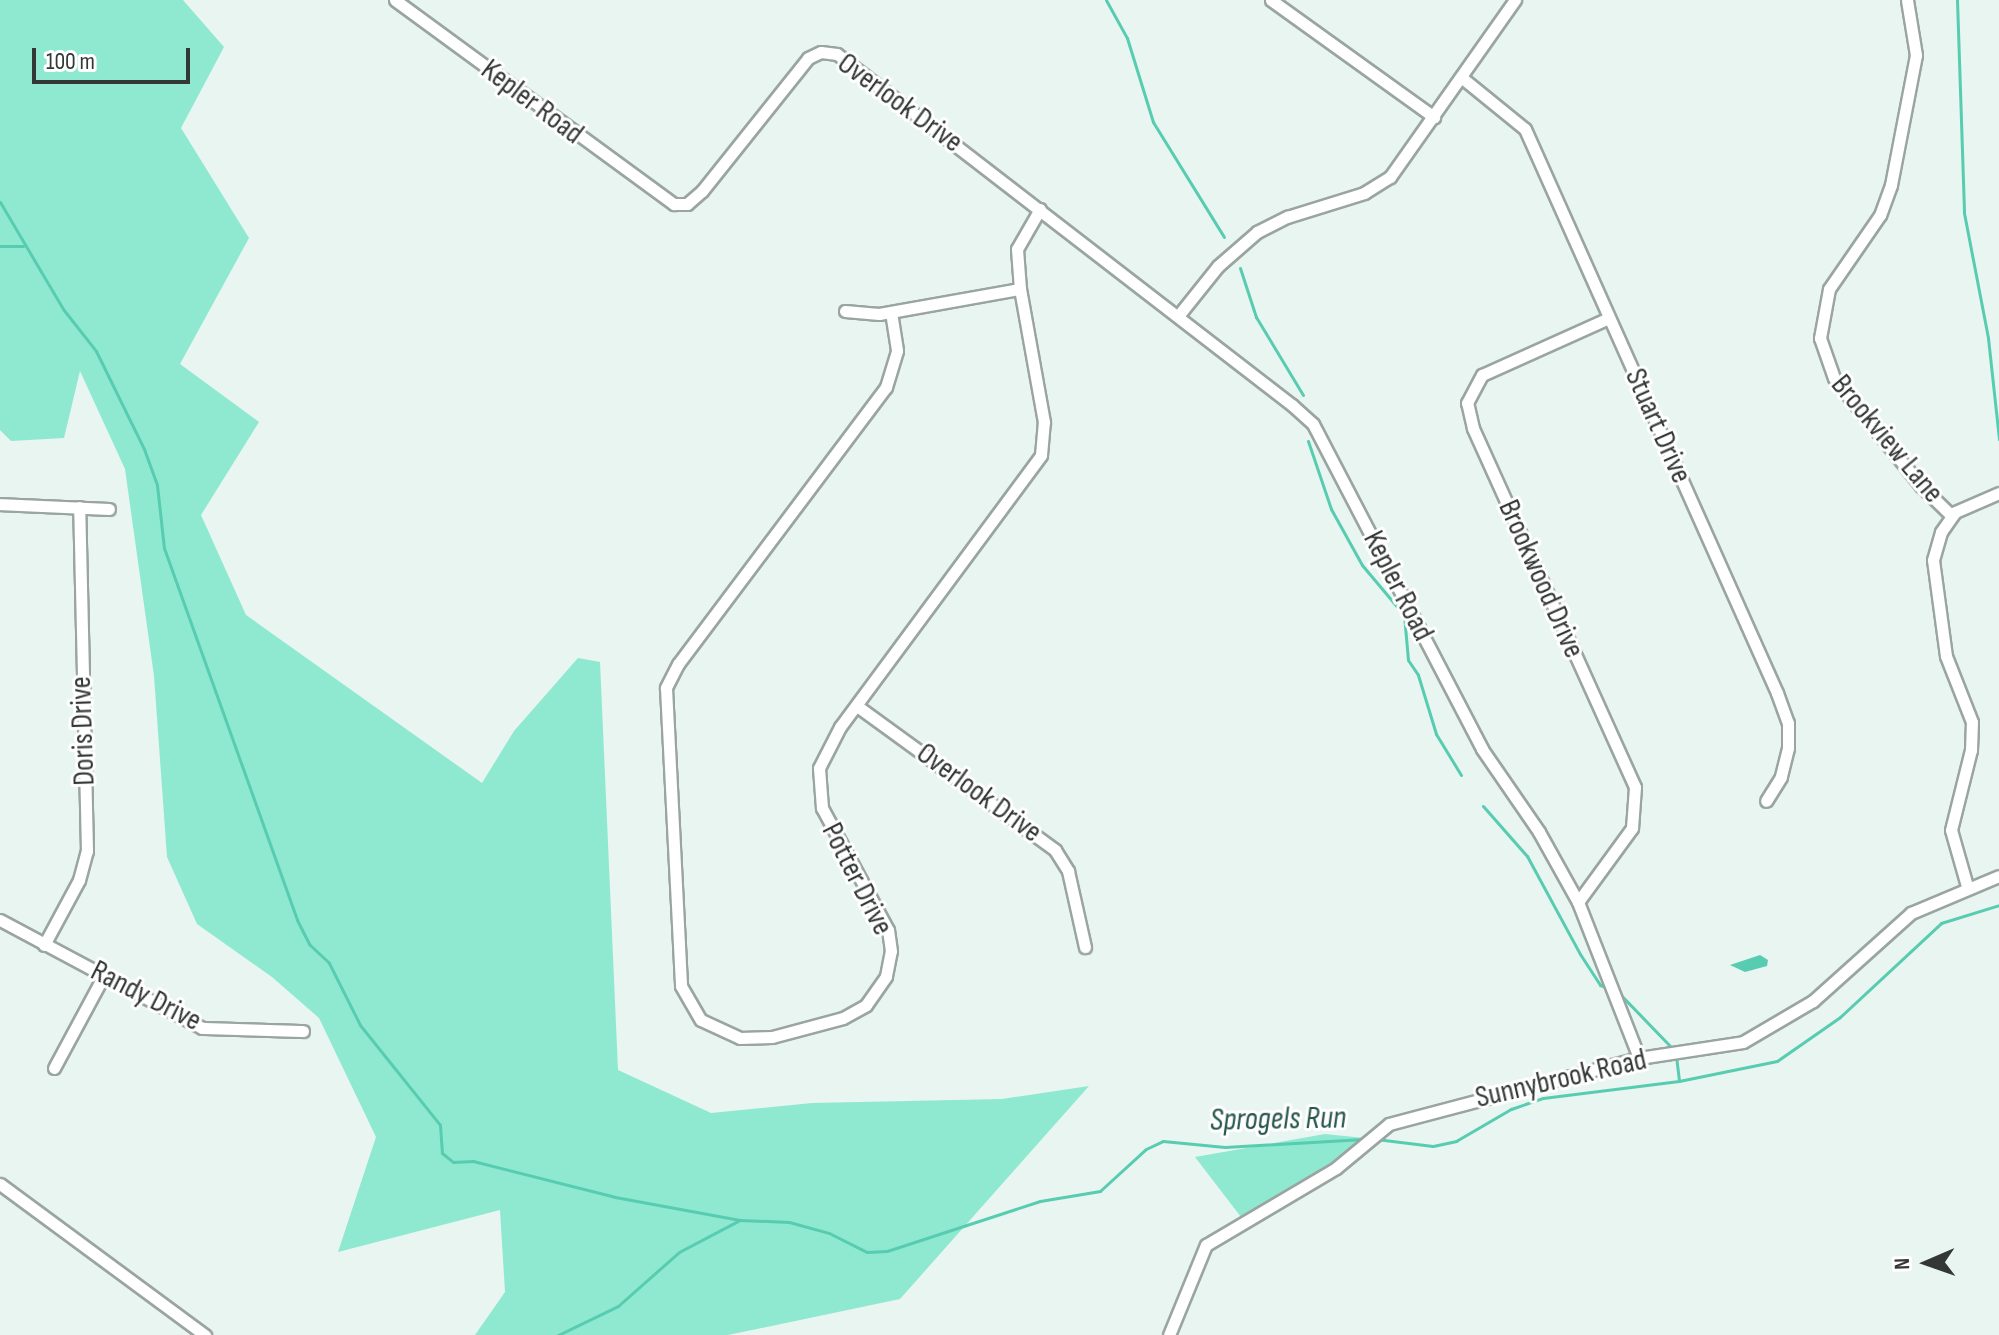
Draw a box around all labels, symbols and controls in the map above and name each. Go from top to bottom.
scale bar [36,32,194,82]
street label: Overlook Drive [830,46,970,160]
text: 100 m [46,47,95,76]
street label: Kepler Road [474,52,590,152]
street label: Stuart Drive [1617,363,1699,489]
street label: Brookview Lane [1823,368,1951,510]
street label: Brookwood Drive [1490,494,1592,664]
street label: Kepler Road [1355,525,1441,647]
street label: Doris Drive [63,676,103,786]
street label: Overlook Drive [909,736,1049,850]
street label: Potter Drive [814,817,900,941]
street label: Randy Drive [85,953,207,1039]
street label: Sunnybrook Road [1472,1042,1650,1116]
water label: Sprogels Run [1209,1100,1347,1140]
north arrow [1887,1223,1967,1303]
text: N [1889,1258,1916,1270]

